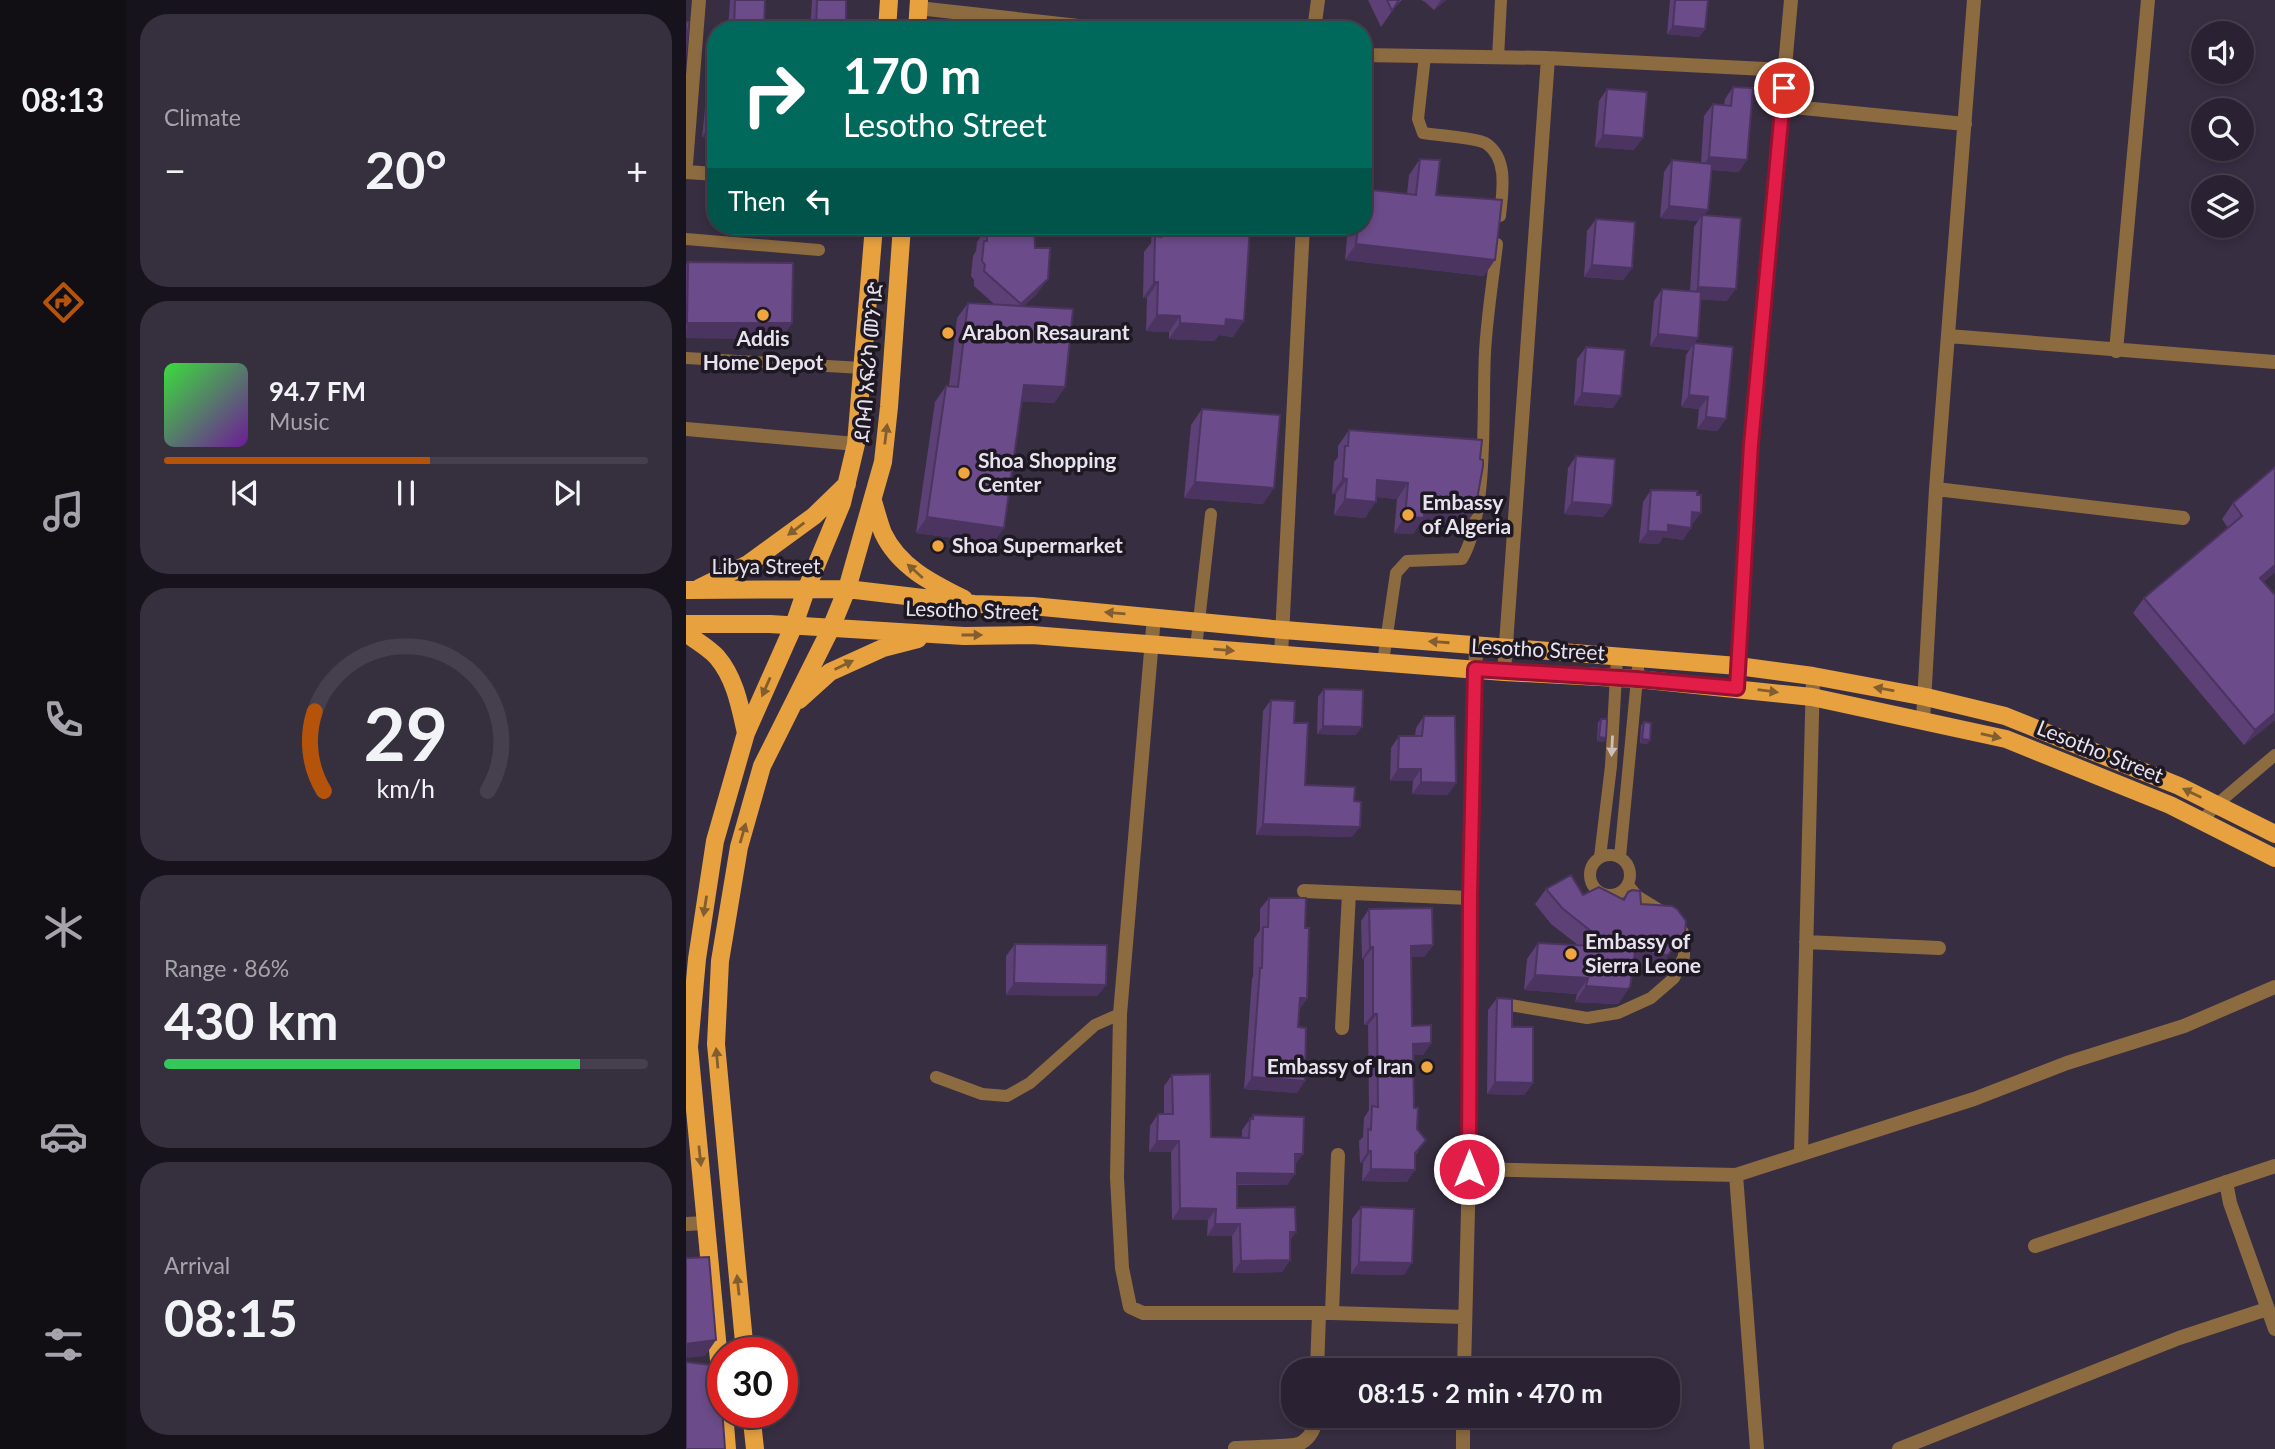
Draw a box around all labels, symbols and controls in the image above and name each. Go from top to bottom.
map controls [2191,21,2254,238]
button: sound [2191,21,2254,84]
text: 170 m [843,46,981,104]
icon: right [728,49,819,140]
pin [1754,58,1814,118]
icon: arrive [1765,69,1803,107]
text: 08:13 [22,80,104,119]
button: search [2191,98,2254,161]
text: Climate [164,103,241,131]
text: Lesotho Street [843,105,1047,144]
text: 20° [365,138,447,200]
text: − [164,147,186,193]
text: + [626,147,648,193]
button: layers [2191,175,2254,238]
icon: left [800,182,838,220]
text: Then [728,185,786,217]
icon: directions [39,278,88,327]
street label: ደቡብ አፍሪካ መንገድ [848,281,887,443]
marker: Addis Home Depot [755,307,771,323]
place label: Arabon Resaurant [961,319,1130,344]
place label: Addis Home Depot [703,325,823,374]
marker: Arabon Resaurant [940,325,956,341]
text: 94.7 FM [269,375,366,407]
text: Music [269,407,329,435]
one-way arrow [881,423,892,445]
place label: Shoa Shopping Center [978,447,1116,496]
marker: Shoa Shopping Center [956,465,972,481]
icon: previous [226,474,264,512]
icon: pause [387,474,425,512]
icon: next [548,474,586,512]
icon: music [39,487,88,536]
place label: Embassy of Algeria [1422,489,1511,538]
marker: Embassy of Algeria [1400,507,1416,523]
one-way arrow [786,522,805,536]
place label: Shoa Supermarket [952,532,1123,557]
marker: Shoa Supermarket [930,538,946,554]
street label: Libya Street [711,553,821,578]
one-way arrow [907,563,924,579]
street label: Lesotho Street [905,595,1040,624]
one-way arrow [1104,607,1126,618]
one-way arrow [962,629,984,641]
street label: Lesotho Street [1471,633,1606,665]
one-way arrow [1428,637,1450,648]
one-way arrow [1213,645,1235,656]
one-way arrow [834,660,854,671]
one-way arrow [760,677,771,698]
one-way arrow [1873,684,1895,695]
one-way arrow [1757,686,1779,697]
text: 29 [364,689,448,777]
icon: phone [39,695,88,744]
street label: Lesotho Street [2034,714,2168,787]
one-way arrow [1980,730,2002,741]
one-way arrow [1606,735,1617,757]
text: km/h [377,772,435,802]
one-way arrow [2182,787,2202,798]
one-way arrow [738,822,748,843]
one-way arrow [699,895,710,917]
icon: climate [39,903,88,952]
place label: Embassy of Sierra Leone [1585,928,1701,977]
marker: Embassy of Sierra Leone [1563,946,1579,962]
text: Range · 86% [164,954,289,982]
text: 430 km [164,989,338,1051]
one-way arrow [711,1047,722,1069]
place label: Embassy of Iran [1267,1053,1413,1078]
marker: Embassy of Iran [1419,1059,1435,1075]
icon: car [39,1112,88,1161]
position arrow [1432,1132,1506,1206]
one-way arrow [695,1145,706,1167]
text: Arrival [164,1251,230,1279]
one-way arrow [732,1274,743,1296]
text: 08:15 [164,1286,298,1348]
icon: filters [39,1320,88,1369]
speed limit sign: 30 [707,1337,798,1428]
text: 08:15 · 2 min · 470 m [1358,1377,1603,1409]

